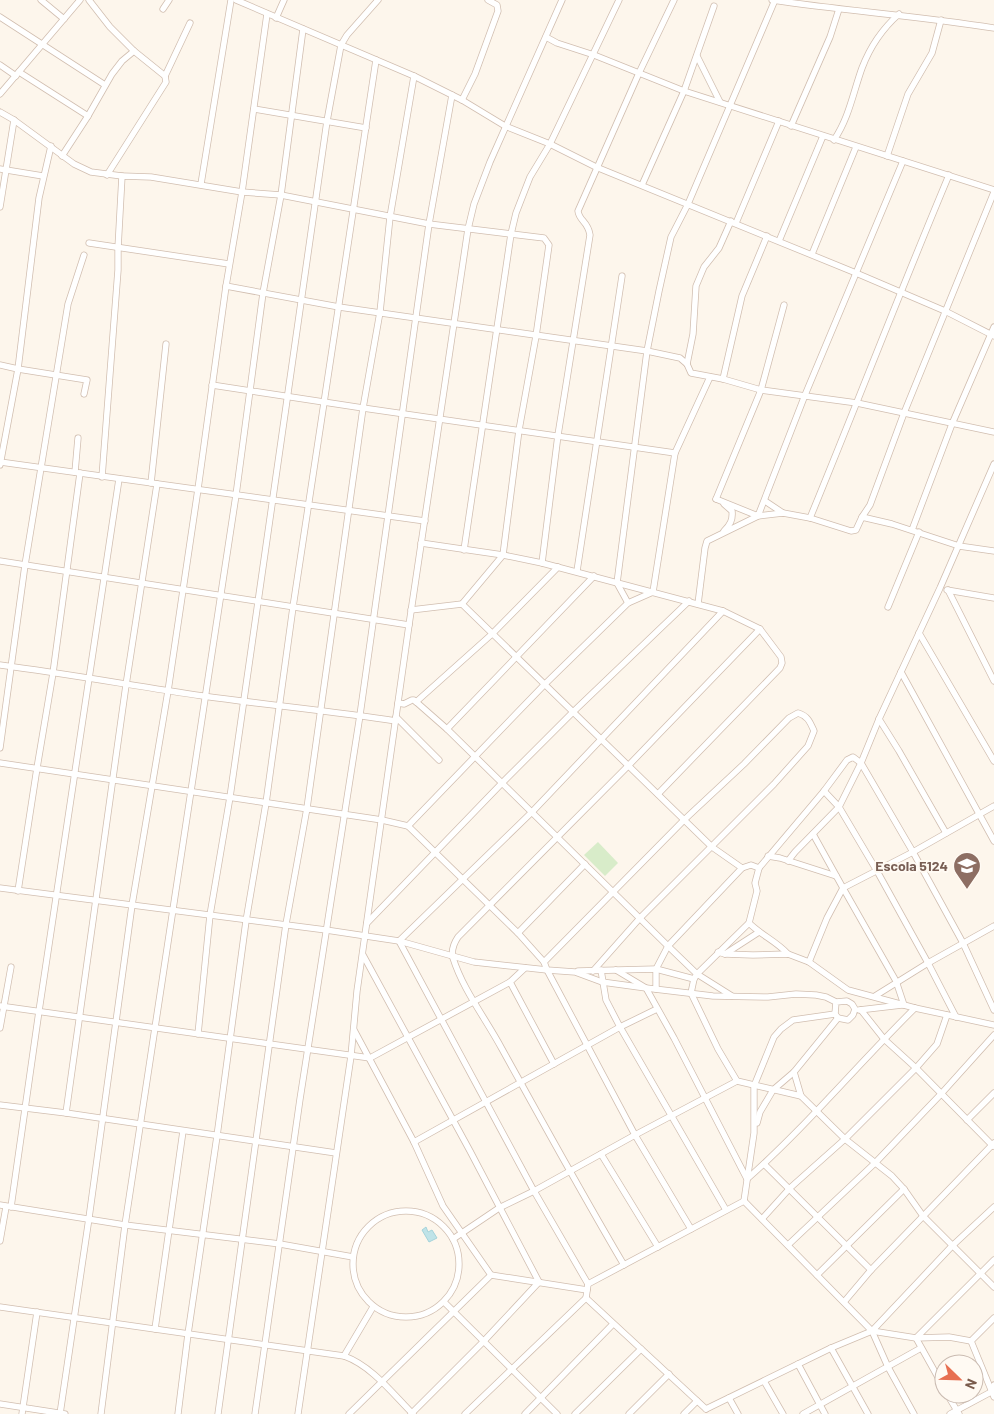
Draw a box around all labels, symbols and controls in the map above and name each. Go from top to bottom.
school or university icon: Escola 5124 [952,851,982,890]
place label: Escola 5124 [875,857,948,874]
north arrow [934,1354,984,1404]
text: N [962,1377,981,1392]

